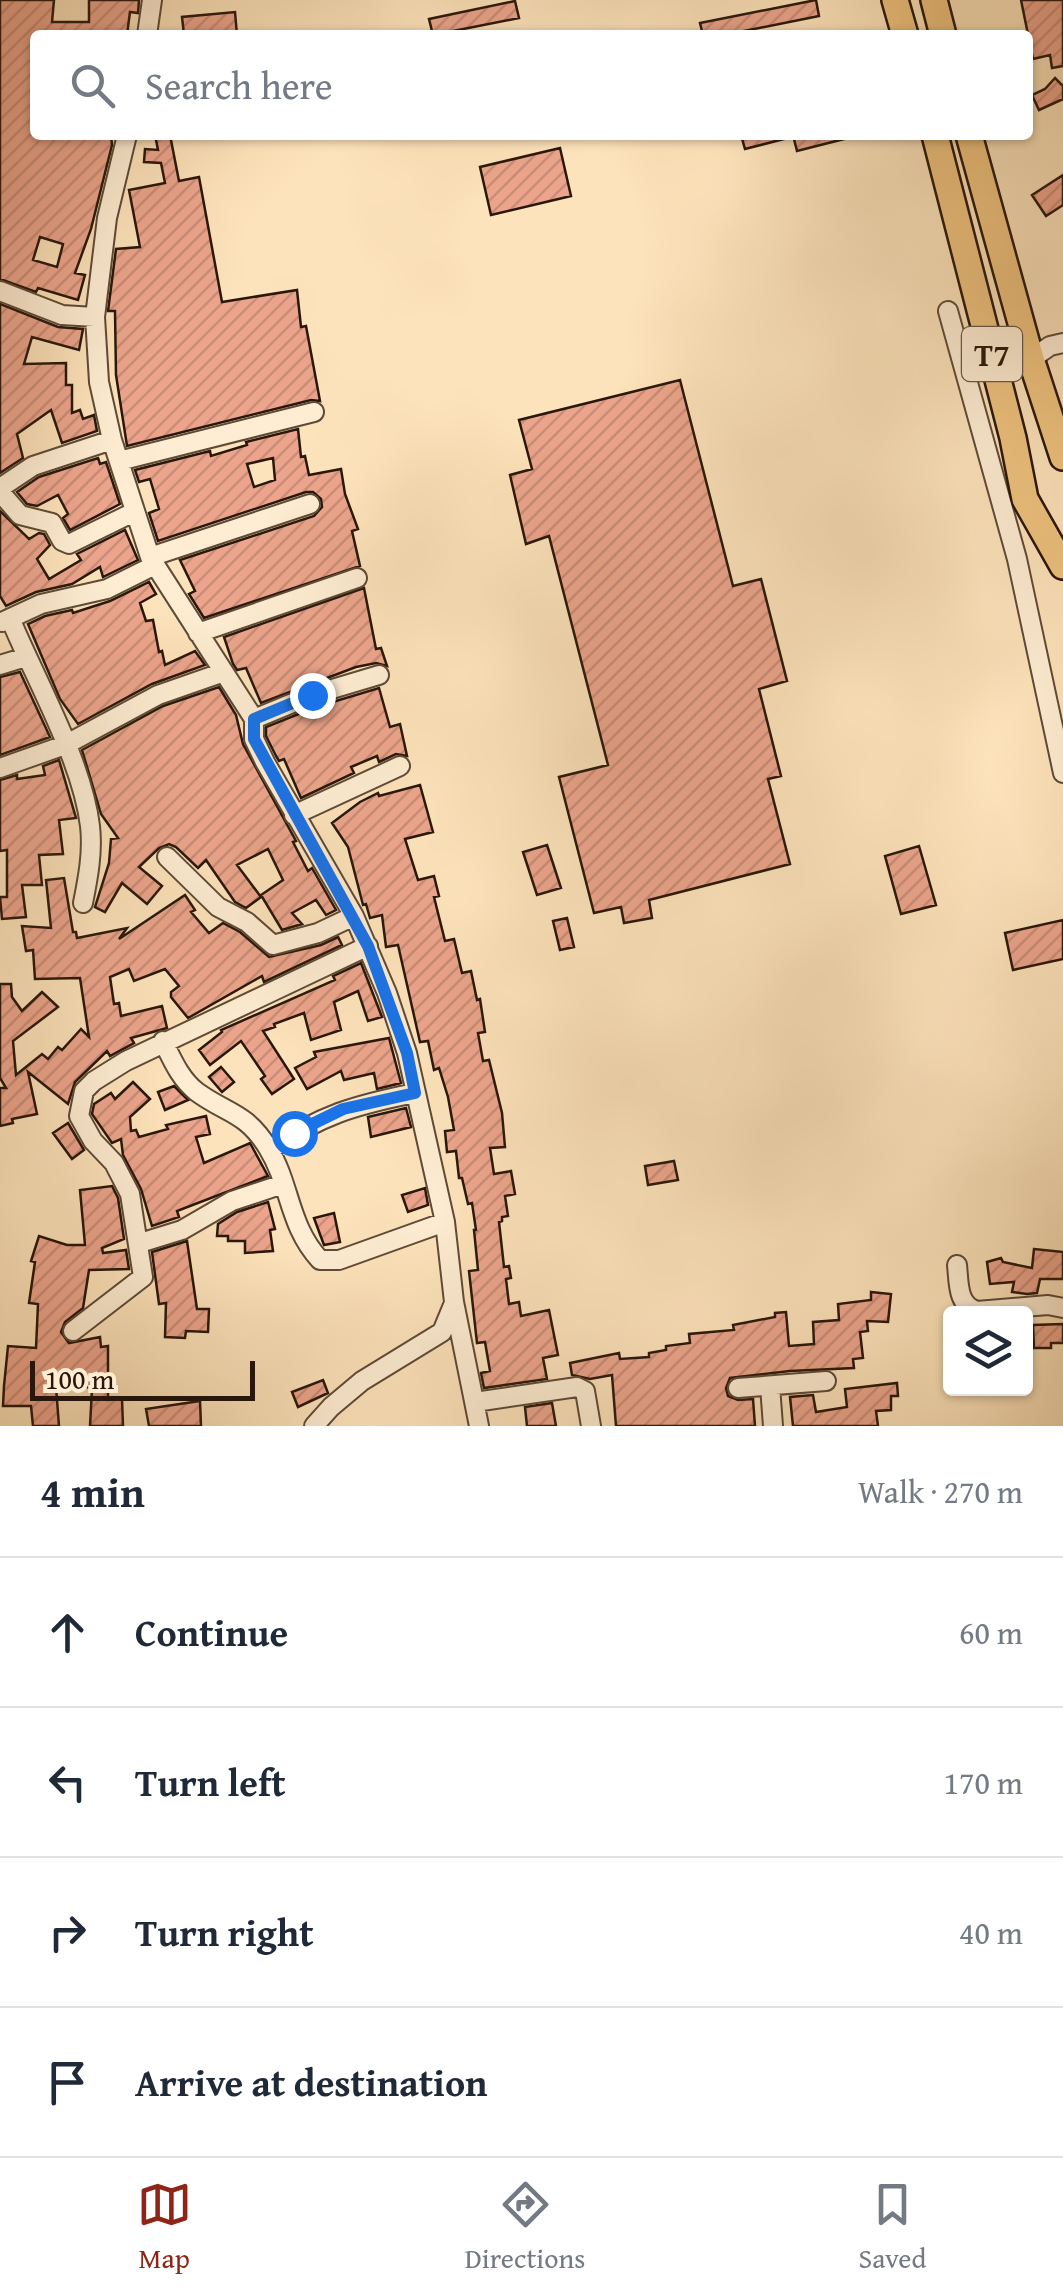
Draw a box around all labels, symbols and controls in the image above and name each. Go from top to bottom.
search box [30,30,1033,140]
text: Search here [145,57,333,113]
icon: search [65,58,120,113]
road number: T7 [962,327,1022,381]
route end [290,673,336,719]
route start [272,1111,318,1157]
map controls [943,1306,1033,1396]
button: layers [943,1306,1033,1396]
scale bar [30,1356,255,1400]
text: 100 m [45,1358,114,1399]
text: 4 min [40,1461,145,1522]
text: Walk · 270 m [858,1468,1023,1515]
text: Continue [135,1604,288,1660]
icon: ahead [40,1605,95,1660]
text: 60 m [959,1609,1023,1656]
text: Turn left [135,1754,286,1810]
icon: left [40,1755,95,1810]
text: 170 m [944,1759,1023,1806]
text: Turn right [135,1904,314,1960]
icon: right [40,1905,95,1960]
text: 40 m [959,1909,1023,1956]
text: Arrive at destination [135,2054,488,2110]
icon: arrive [40,2055,95,2110]
tab: Map [137,2177,192,2278]
tab: Directions [465,2177,585,2278]
tab: Saved [859,2177,926,2278]

